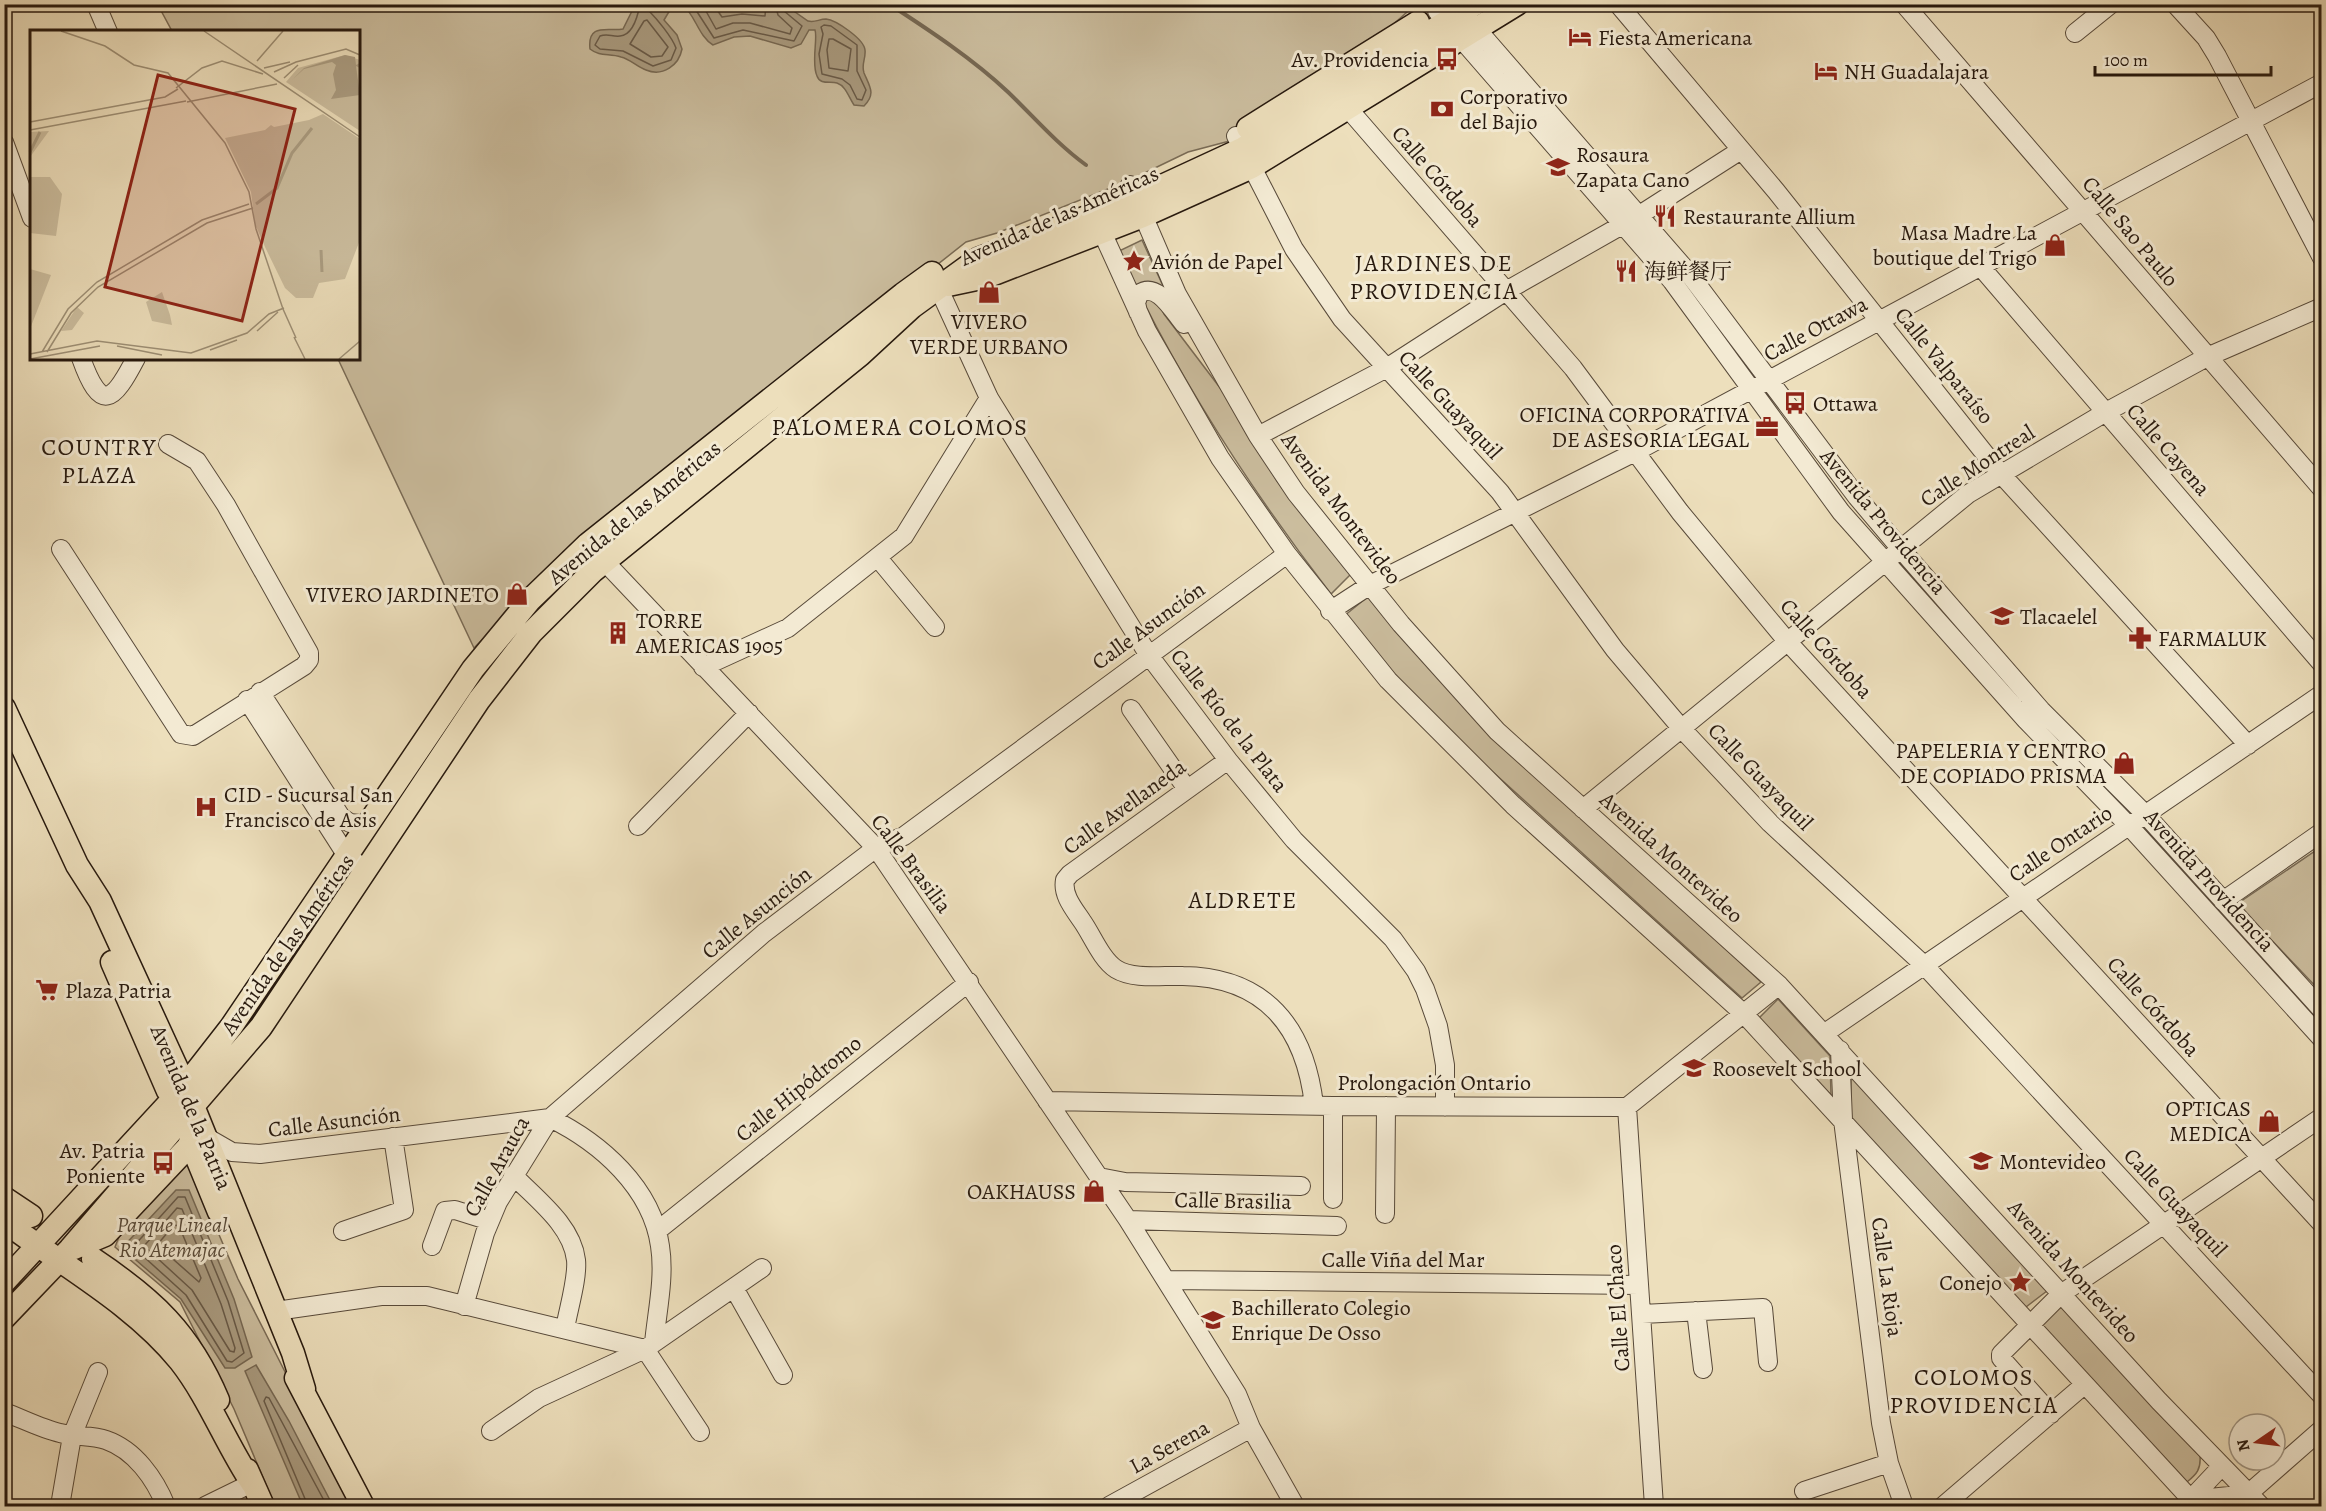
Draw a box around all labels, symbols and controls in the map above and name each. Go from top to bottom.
place label: Fiesta Americana [1598,23,1753,53]
hotel icon: Fiesta Americana [1567,24,1593,50]
inset map [30,30,360,360]
scale bar [2095,39,2270,77]
place label: Av. Providencia [1290,45,1430,75]
bus stop icon: Av. Providencia [1434,46,1460,72]
text: 100 m [2104,48,2148,72]
place label: NH Guadalajara [1844,57,1990,87]
hotel icon: NH Guadalajara [1813,58,1839,84]
place label: Corporativo del Bajio [1460,82,1568,137]
bank icon: Corporativo del Bajio [1429,96,1455,122]
street label: Calle Córdoba [1385,119,1490,234]
place label: Rosaura Zapata Cano [1576,140,1690,195]
school or university icon: Rosaura Zapata Cano [1545,154,1571,180]
street label: Avenida de las Américas [954,159,1164,274]
street label: Calle Sao Paulo [2075,170,2185,293]
place label: Restaurante Allium [1683,202,1855,232]
restaurant icon: Restaurante Allium [1652,203,1678,229]
place label: Masa Madre La boutique del Trigo [1873,218,2038,273]
shop icon: Masa Madre La boutique del Trigo [2042,232,2068,258]
place label: Avión de Papel [1151,247,1283,277]
district label: JARDINES DE PROVIDENCIA [1349,247,1519,307]
place icon: Avión de Papel [1121,248,1147,274]
place label: 海鲜餐厅 [1644,257,1732,287]
restaurant icon: 海鲜餐厅 [1613,258,1639,284]
shop icon: VIVERO VERDE URBANO [976,279,1002,305]
street label: Calle Ottawa [1758,289,1873,369]
street label: Calle Valparaíso [1888,301,2001,431]
place label: VIVERO VERDE URBANO [909,307,1068,362]
street label: Calle Guayaquil [1392,343,1509,466]
place label: Ottawa [1813,389,1879,419]
bus stop icon: Ottawa [1782,390,1808,416]
street label: Calle Cayena [2119,397,2218,503]
place label: OFICINA CORPORATIVA DE ASESORIA LEGAL [1519,400,1750,455]
district label: PALOMERA COLOMOS [772,411,1028,443]
office icon: OFICINA CORPORATIVA DE ASESORIA LEGAL [1754,414,1780,440]
street label: Calle Montreal [1914,418,2041,514]
street label: Avenida Montevideo [1273,426,1408,591]
district label: COUNTRY PLAZA [41,431,157,491]
street label: Avenida de las Américas [541,434,727,593]
street label: Avenida Providencia [1812,441,1954,602]
street label: Calle Asunción [1086,575,1211,677]
place label: VIVERO JARDINETO [305,580,499,610]
shop icon: VIVERO JARDINETO [504,581,530,607]
street label: Calle Córdoba [1773,592,1880,706]
place label: Tlacaelel [2020,602,2097,632]
school or university icon: Tlacaelel [1989,603,2015,629]
place label: TORRE AMERICAS 1905 [635,606,783,661]
building icon: TORRE AMERICAS 1905 [605,620,631,646]
place label: FARMALUK [2158,624,2267,654]
pharmacy icon: FARMALUK [2127,625,2153,651]
street label: Calle Río de la Plata [1164,642,1295,799]
street label: Calle Guayaquil [1701,716,1820,837]
place label: PAPELERIA Y CENTRO DE COPIADO PRISMA [1896,736,2107,791]
shop icon: PAPELERIA Y CENTRO DE COPIADO PRISMA [2111,750,2137,776]
street label: Calle Avellaneda [1057,751,1193,862]
place label: CID - Sucursal San Francisco de Asis [224,780,393,835]
street label: Avenida Montevideo [1592,785,1750,930]
hospital icon: CID - Sucursal San Francisco de Asis [193,794,219,820]
street label: Calle Ontario [2003,798,2118,890]
street label: Avenida Providencia [2136,802,2282,959]
street label: Calle Brasilia [864,808,959,920]
street label: Avenida de las Américas [213,848,362,1042]
street label: Calle Asunción [695,859,818,966]
district label: ALDRETE [1187,884,1298,916]
street label: Calle Córdoba [2100,950,2207,1064]
place label: Plaza Patria [65,976,172,1006]
supermarket icon: Plaza Patria [34,977,60,1003]
street label: Avenida de la Patria [142,1019,240,1195]
street label: Calle Hipódromo [729,1029,868,1149]
place label: Roosevelt School [1712,1054,1861,1084]
school or university icon: Roosevelt School [1681,1055,1707,1081]
street label: Prolongación Ontario [1337,1068,1531,1098]
place label: OPTICAS MEDICA [2165,1094,2252,1149]
street label: Calle Asunción [266,1099,402,1145]
shop icon: OPTICAS MEDICA [2256,1108,2282,1134]
street label: Calle Arauca [457,1110,537,1222]
place label: Av. Patria Poniente [59,1136,146,1191]
street label: Calle Guayaquil [2117,1141,2234,1264]
place label: Montevideo [1999,1147,2106,1177]
school or university icon: Montevideo [1968,1148,1994,1174]
bus stop icon: Av. Patria Poniente [150,1150,176,1176]
place label: OAKHAUSS [967,1177,1076,1207]
shop icon: OAKHAUSS [1081,1178,1107,1204]
street label: Calle Brasilia [1174,1185,1293,1217]
street label: Avenida Montevideo [2000,1193,2146,1350]
park label: Parque Lineal Rio Atemajac [116,1210,228,1265]
street label: Calle La Rioja [1864,1215,1910,1340]
street label: Calle El Chaco [1599,1243,1637,1373]
street label: Calle Viña del Mar [1321,1245,1485,1275]
place label: Conejo [1939,1268,2002,1298]
place icon: Conejo [2007,1269,2033,1295]
place label: Bachillerato Colegio Enrique De Osso [1231,1293,1411,1348]
school or university icon: Bachillerato Colegio Enrique De Osso [1200,1307,1226,1333]
district label: COLOMOS PROVIDENCIA [1889,1361,2059,1421]
street label: La Serena [1124,1412,1216,1481]
north arrow [2227,1412,2287,1472]
text: N [2231,1437,2255,1454]

